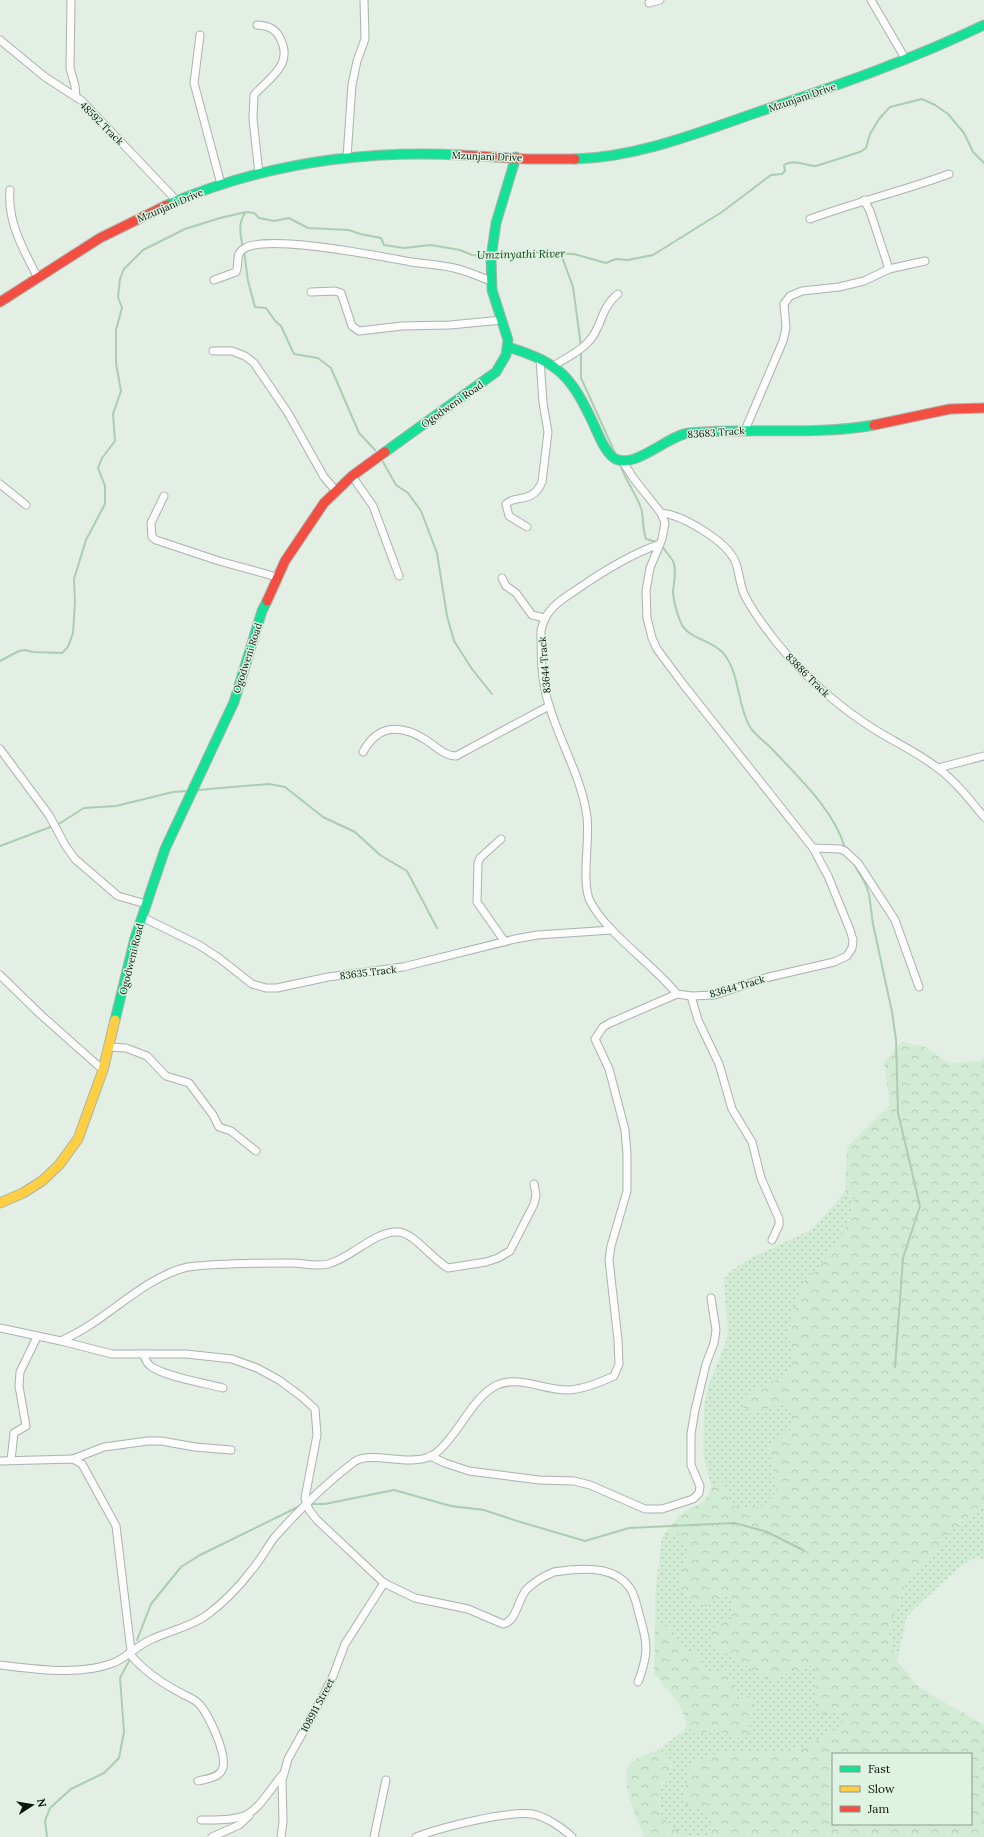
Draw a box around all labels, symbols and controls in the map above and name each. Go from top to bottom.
street label: Mzunjani Drive [767,80,838,115]
street label: 48592 Track [77,99,127,148]
street label: Mzunjani Drive [451,149,523,164]
street label: Mzunjani Drive [135,185,206,225]
water label: Umzinyathi River [477,246,566,262]
street label: Ogodweni Road [419,378,486,431]
street label: 83683 Track [687,424,746,441]
street label: Ogodweni Road [230,621,265,695]
street label: 83644 Track [535,635,553,694]
street label: 83886 Track [783,651,833,701]
street label: Ogodweni Road [116,922,147,996]
street label: 83635 Track [339,962,398,982]
street label: 83644 Track [708,972,767,1001]
street label: 108911 Street [298,1676,337,1735]
legend [832,1753,972,1825]
text: Fast [868,1761,891,1776]
text: Slow [868,1781,895,1796]
north arrow [12,1785,52,1825]
text: N [34,1797,50,1809]
text: Jam [867,1801,889,1816]

